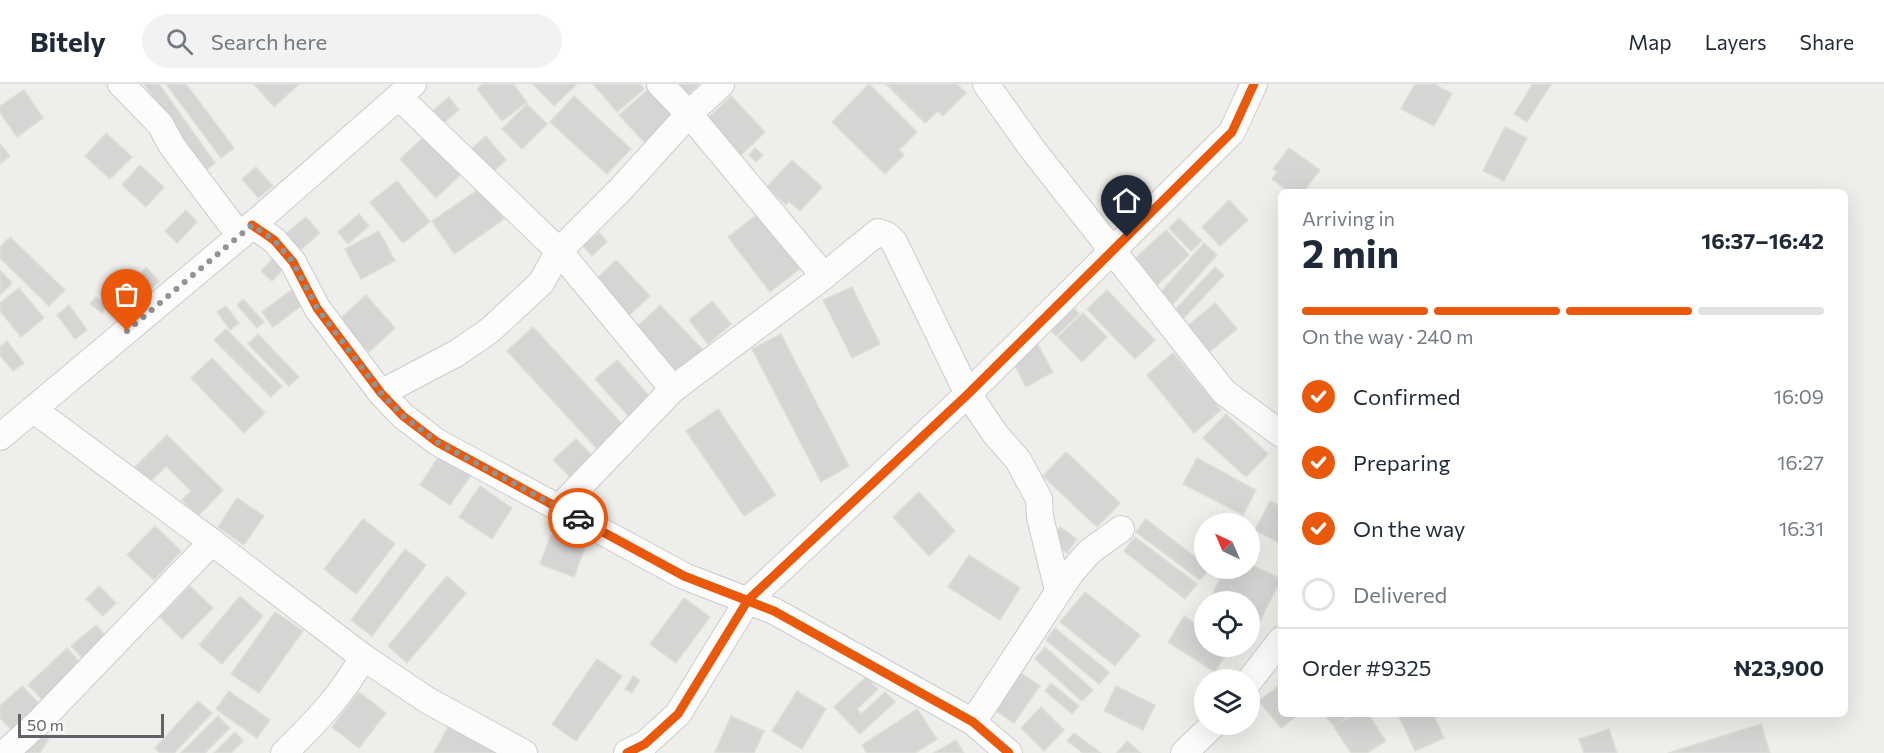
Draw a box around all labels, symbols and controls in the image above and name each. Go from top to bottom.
search box [142,14,562,68]
text: Bitely [30,24,106,58]
icon: search [163,25,196,58]
text: Search here [211,28,327,55]
text: Map [1628,29,1672,54]
text: Layers [1705,29,1767,54]
text: Share [1800,29,1854,54]
pin [1101,175,1152,237]
icon: home [1110,184,1143,217]
text: Arriving in [1302,206,1395,230]
text: 16:37–16:42 [1701,227,1824,254]
text: 2 min [1302,228,1399,276]
pin [101,269,152,331]
icon: bag [110,278,143,311]
text: On the way · 240 m [1302,324,1474,348]
icon: check [1302,380,1335,413]
text: Confirmed [1353,383,1460,410]
text: 16:09 [1773,384,1824,408]
icon: check [1302,446,1335,479]
text: Preparing [1353,449,1450,476]
text: 16:27 [1777,450,1824,474]
courier [548,488,608,548]
icon: car [562,502,595,535]
icon: check [1302,512,1335,545]
north arrow [1194,513,1260,579]
map controls [1194,513,1260,735]
text: On the way [1353,515,1465,542]
text: 16:31 [1779,516,1824,540]
text: Delivered [1353,581,1447,608]
button: locate [1194,591,1260,657]
text: Order #9325 [1302,654,1431,681]
text: ₦23,900 [1733,654,1824,681]
button: layers [1194,669,1260,735]
scale bar [18,711,164,738]
text: 50 m [27,715,64,734]

